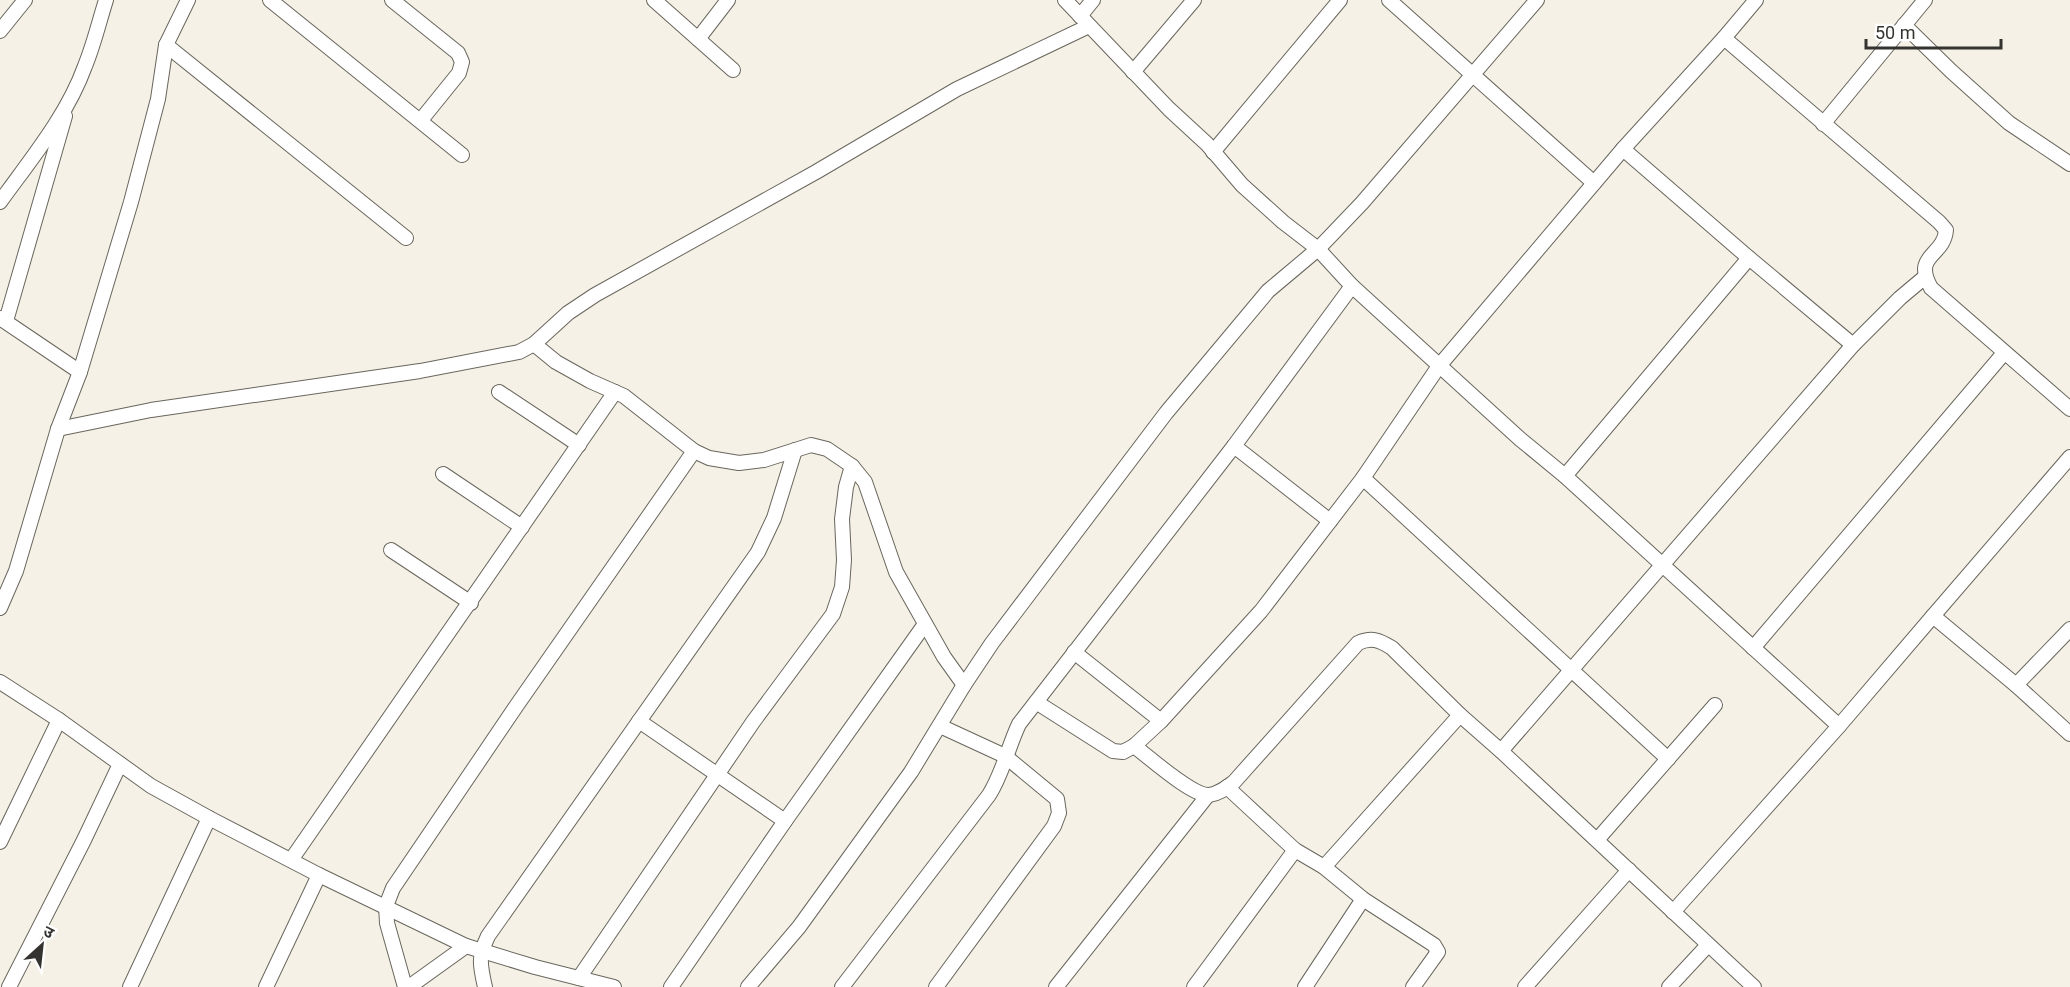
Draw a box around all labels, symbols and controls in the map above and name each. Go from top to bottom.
scale bar [1866,12,2001,50]
text: 50 m [1875,22,1915,43]
north arrow [12,915,72,975]
text: उ [40,921,58,943]

